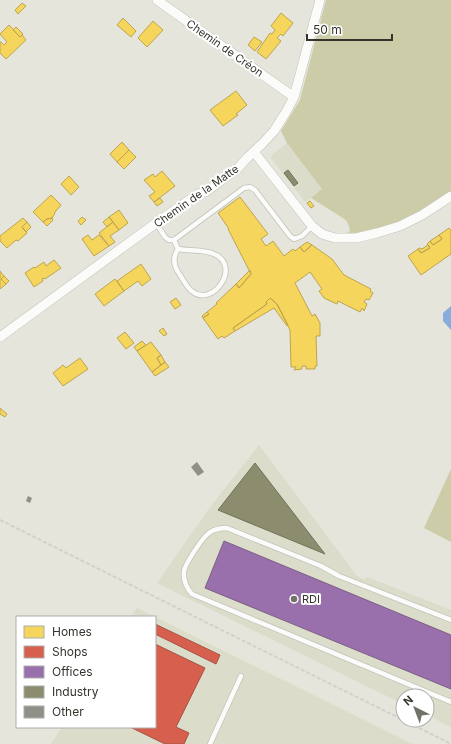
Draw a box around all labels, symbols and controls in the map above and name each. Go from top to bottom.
street label: Chemin de Créon [184,16,266,80]
scale bar [307,16,392,42]
text: 50 m [313,22,342,37]
street label: Chemin de la Matte [151,161,241,231]
place label: RDI [302,592,320,606]
marker: RDI [289,594,299,604]
legend [16,616,156,728]
text: Homes [52,624,92,639]
text: Shops [52,644,88,659]
text: Offices [52,664,93,679]
text: Industry [52,684,99,699]
north arrow [395,688,435,728]
text: N [401,693,416,709]
text: Other [52,704,84,719]

